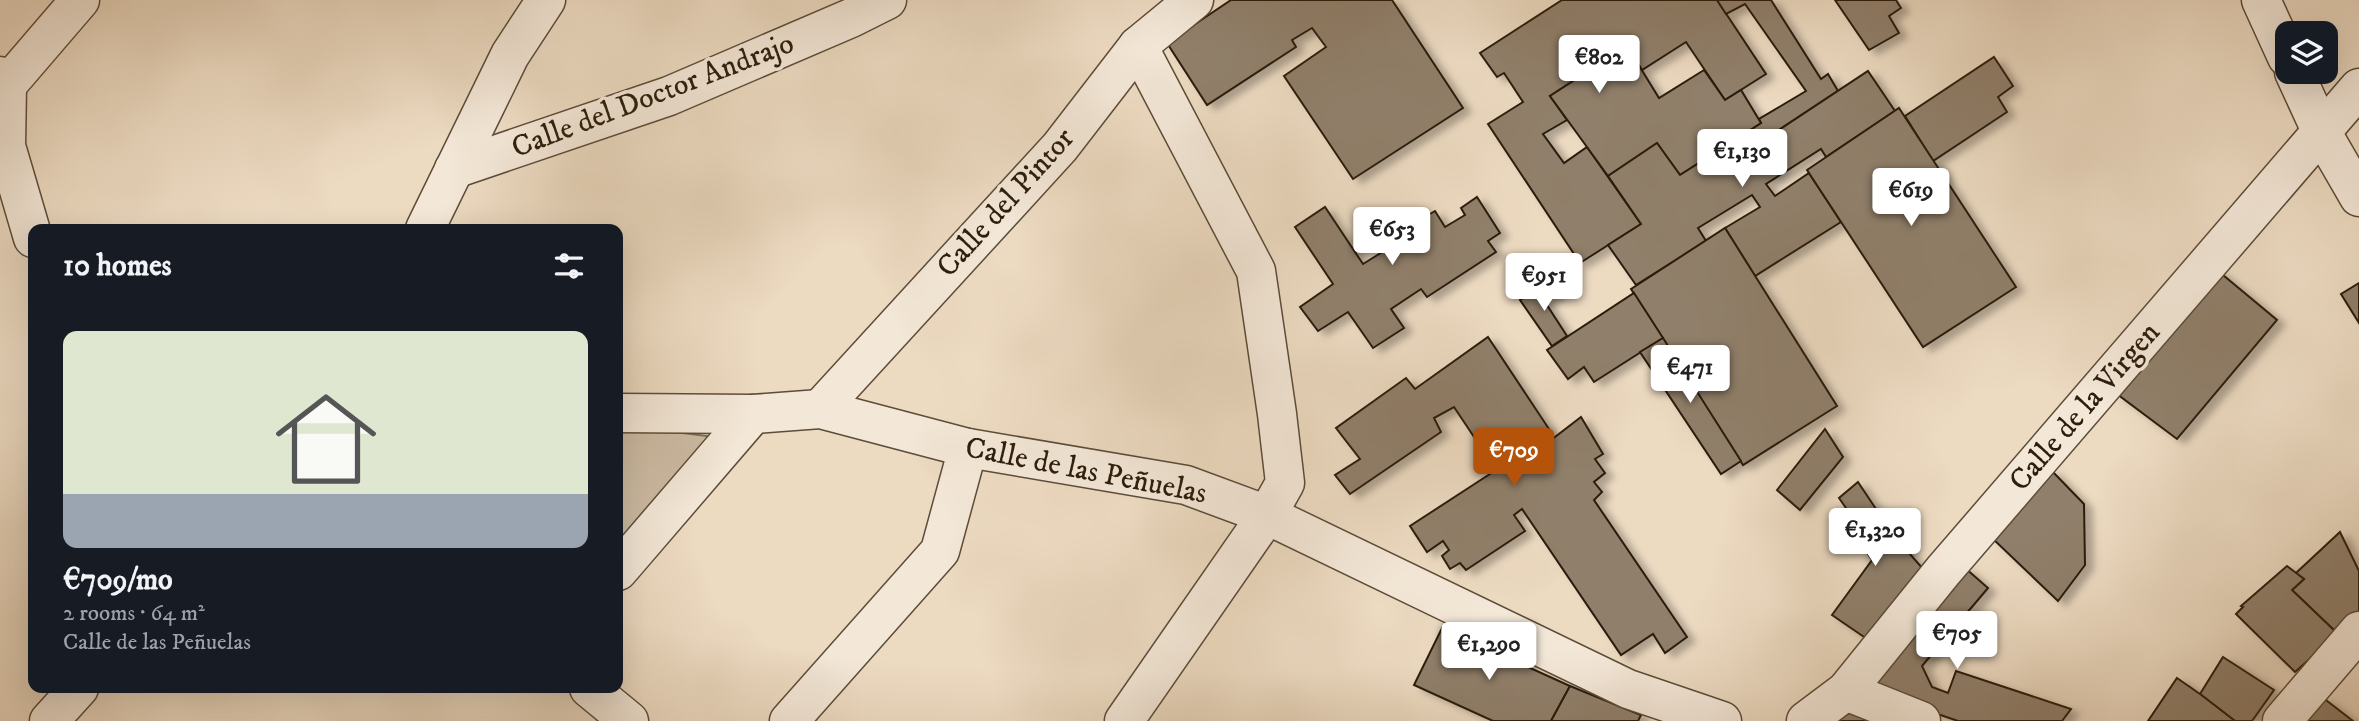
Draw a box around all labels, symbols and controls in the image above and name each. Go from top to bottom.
map controls [2275,21,2338,84]
button: layers [2275,21,2338,84]
street label: Calle del Doctor Andrajo [507,25,799,167]
pin: €802 [1558,36,1640,95]
text: €802 [1575,43,1623,72]
street label: Calle del Pintor [929,121,1083,285]
pin: €1,130 [1685,130,1799,189]
text: €1,130 [1713,137,1771,166]
pin: €619 [1870,168,1952,228]
text: €619 [1888,176,1934,205]
pin: €653 [1351,208,1433,267]
text: €653 [1369,215,1415,244]
icon: filters [550,247,588,285]
text: 10 homes [63,248,172,285]
pin: €951 [1503,254,1585,313]
text: €951 [1522,261,1566,290]
street label: Calle de la Virgen [2002,315,2169,499]
pin: €471 [1649,346,1731,405]
text: €471 [1667,353,1713,382]
icon: home [263,376,389,502]
pin: €709 [1473,428,1555,488]
street label: Calle de las Peñuelas [962,429,1210,513]
text: €709 [1489,436,1539,465]
pin: €1,320 [1818,508,1932,568]
text: €1,320 [1845,516,1905,545]
text: €709/mo [63,562,173,599]
text: 2 rooms · 64 m² [63,599,205,628]
pin: €705 [1916,612,1998,671]
text: €705 [1932,619,1982,648]
pin: €1,290 [1432,622,1546,682]
text: Calle de las Peñuelas [63,628,251,657]
text: €1,290 [1457,630,1521,659]

